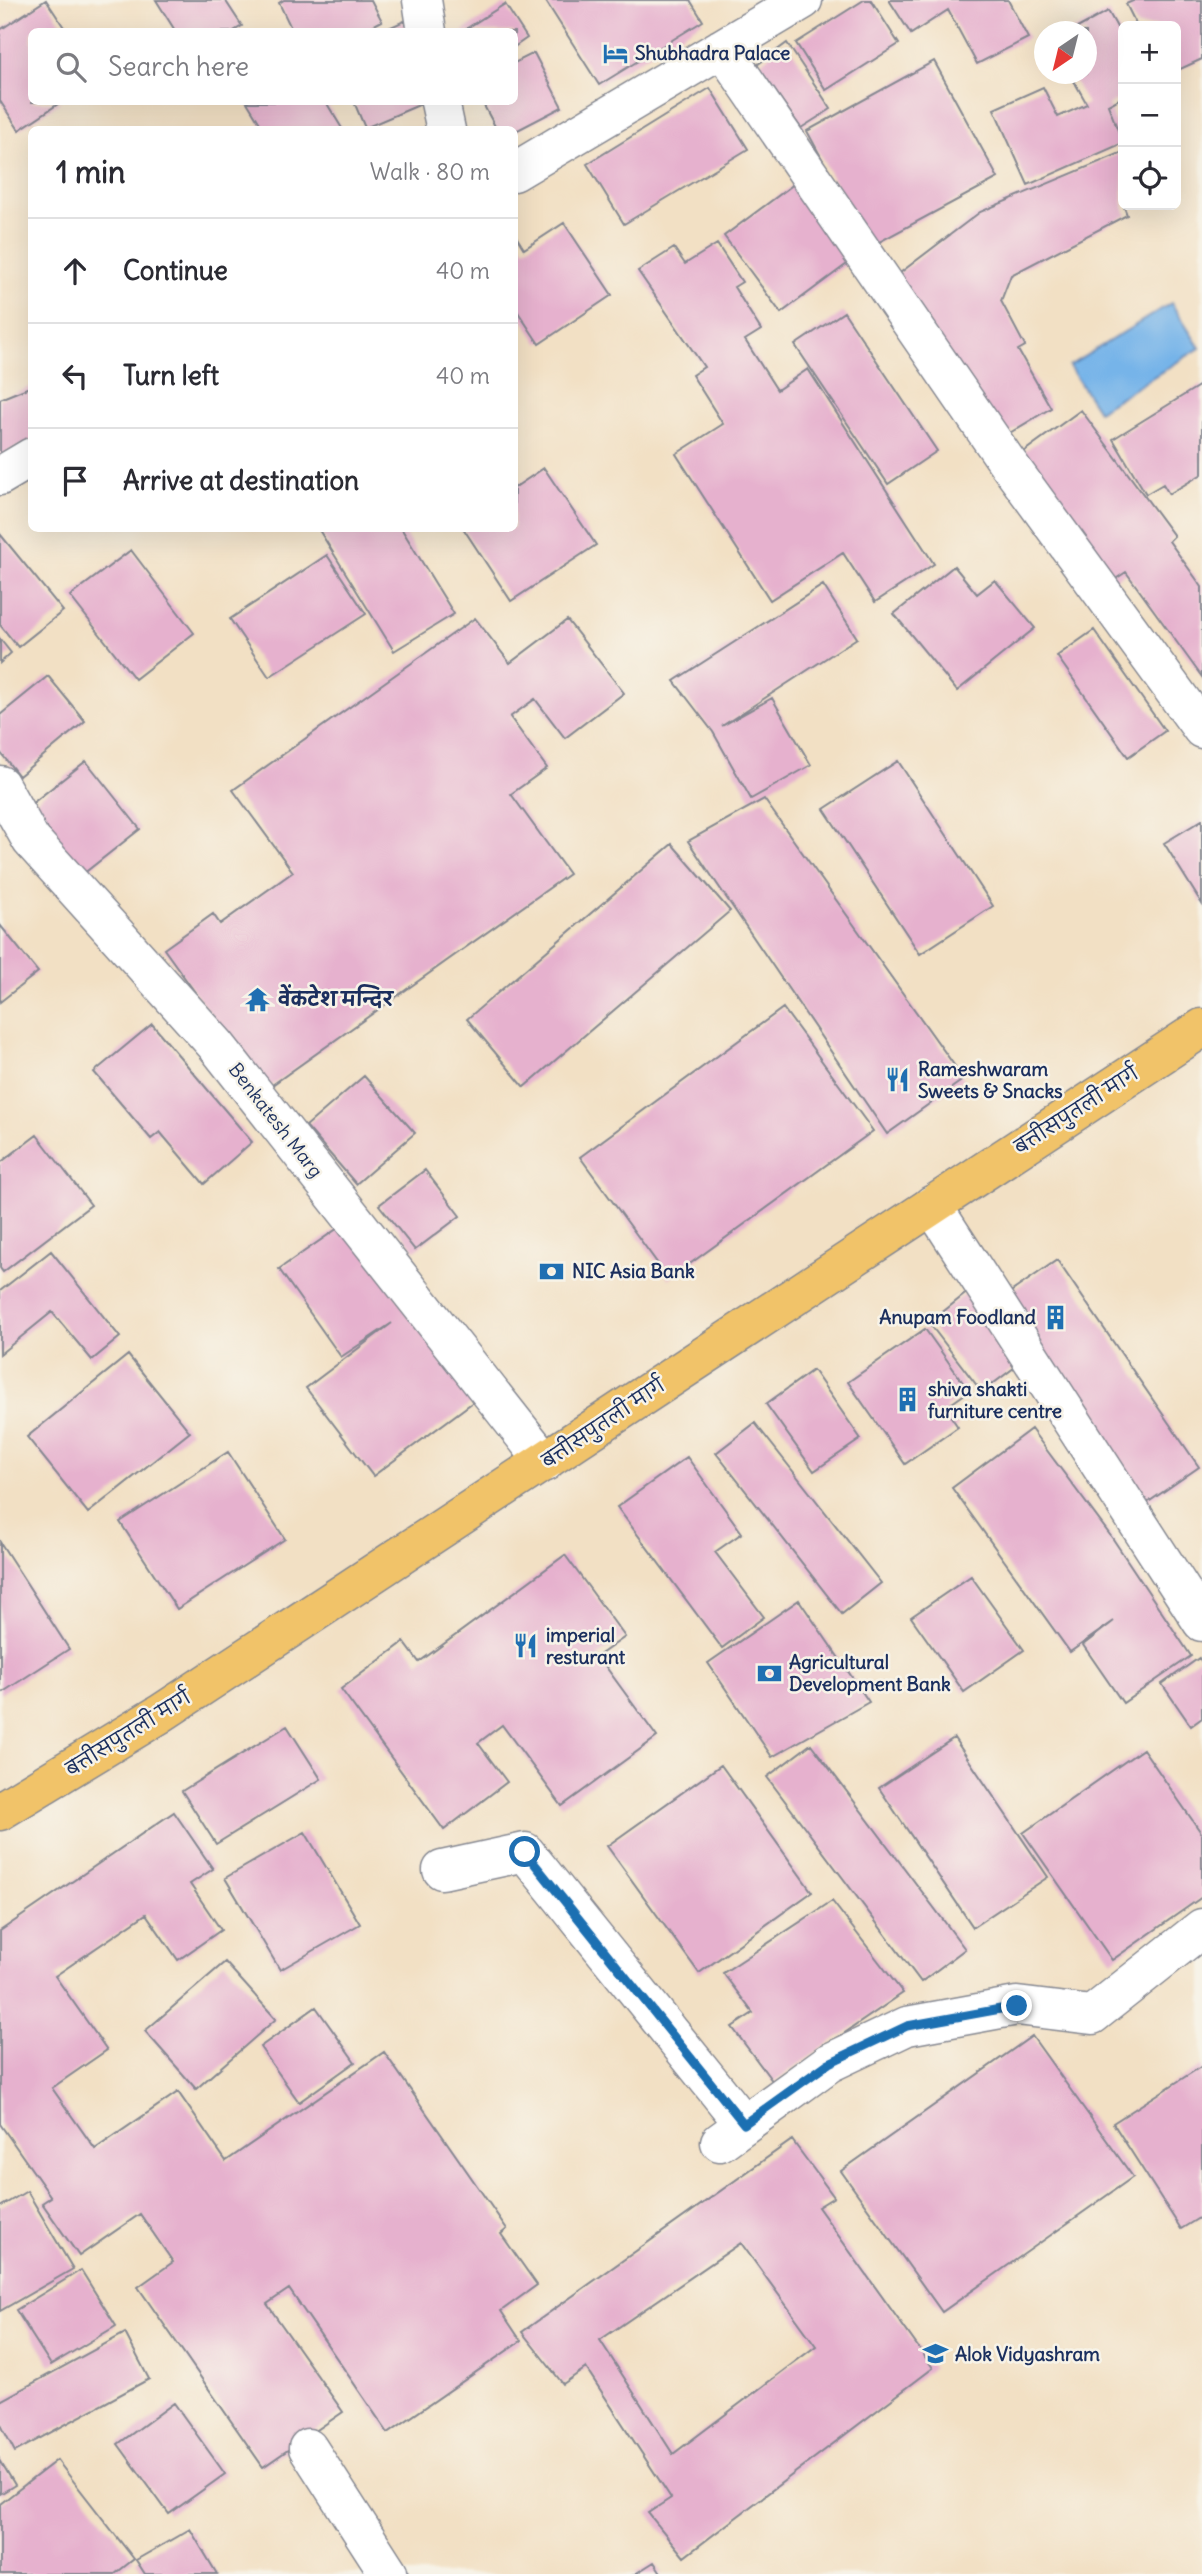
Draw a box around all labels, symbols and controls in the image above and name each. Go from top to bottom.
north arrow [1034,21,1097,84]
map controls [1118,21,1181,210]
button: + [1118,21,1181,84]
search box [28,28,518,105]
hotel icon: Shubhadra Palace [601,39,629,67]
place label: Shubhadra Palace [635,41,790,65]
icon: search [52,48,90,86]
text: Search here [108,50,249,83]
button: − [1118,84,1181,147]
button: locate [1118,147,1181,210]
text: 1 min [56,153,125,191]
text: Walk · 80 m [370,157,490,186]
icon: ahead [56,252,94,290]
text: Continue [123,254,228,287]
text: 40 m [436,256,490,285]
icon: left [56,357,94,395]
text: Turn left [123,359,219,392]
text: 40 m [436,361,490,390]
icon: arrive [56,462,94,500]
text: Arrive at destination [123,464,359,497]
place label: वेंकटेश मन्दिर [278,984,395,1011]
temple icon: वेंकटेश मन्दिर [244,985,272,1013]
place label: Rameshwaram Sweets & Snacks [918,1057,1063,1103]
street label: बत्तीसपुतली मार्ग [1007,1057,1145,1161]
street label: Benkatesh Marg [224,1058,328,1182]
restaurant icon: Rameshwaram Sweets & Snacks [884,1066,912,1094]
bank icon: NIC Asia Bank [538,1257,566,1285]
place label: NIC Asia Bank [572,1259,695,1283]
building icon: Anupam Foodland [1042,1303,1070,1331]
place label: Anupam Foodland [879,1305,1036,1329]
street label: बत्तीसपुतली मार्ग [535,1369,672,1475]
place label: shiva shakti furniture centre [928,1377,1062,1423]
building icon: shiva shakti furniture centre [894,1386,922,1414]
place label: imperial resturant [546,1623,626,1669]
restaurant icon: imperial resturant [512,1632,540,1660]
place label: Agricultural Development Bank [789,1650,951,1696]
bank icon: Agricultural Development Bank [755,1659,783,1687]
street label: बत्तीसपुतली मार्ग [59,1681,198,1783]
route start [509,1836,540,1867]
route end [1001,1990,1032,2021]
school or university icon: Alok Vidyashram [921,2340,949,2368]
place label: Alok Vidyashram [955,2342,1100,2366]

